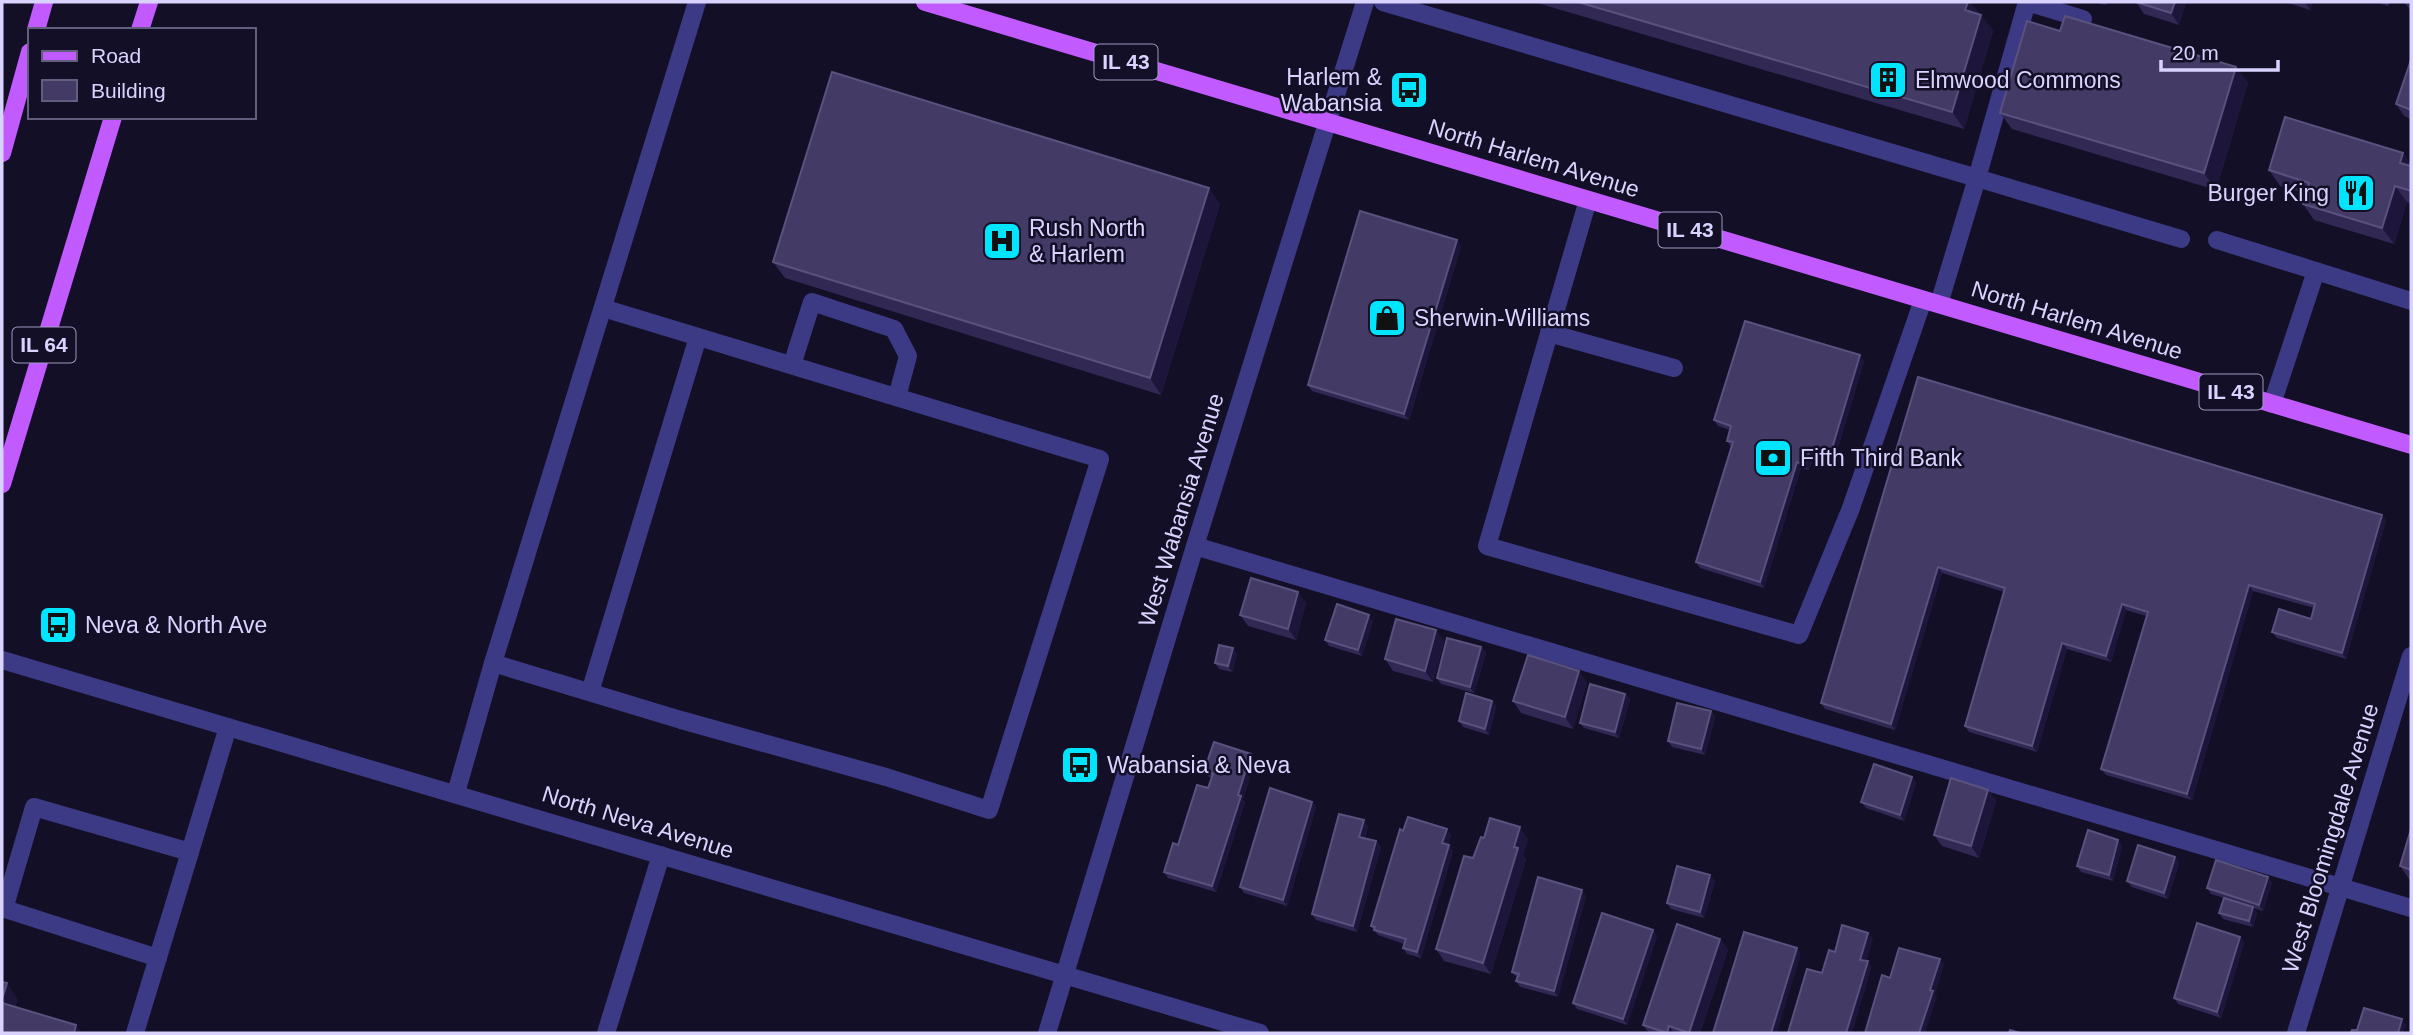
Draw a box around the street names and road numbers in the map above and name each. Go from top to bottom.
road number: IL 43 [1094,44,1158,80]
street label: North Harlem Avenue [1425,113,1643,203]
road number: IL 43 [1658,212,1722,247]
street label: North Harlem Avenue [1968,275,2186,365]
road number: IL 64 [12,328,76,362]
road number: IL 43 [2200,374,2262,410]
street label: West Wabansia Avenue [1133,390,1229,630]
street label: West Bloomingdale Avenue [2277,700,2383,976]
street label: North Neva Avenue [539,780,737,864]

